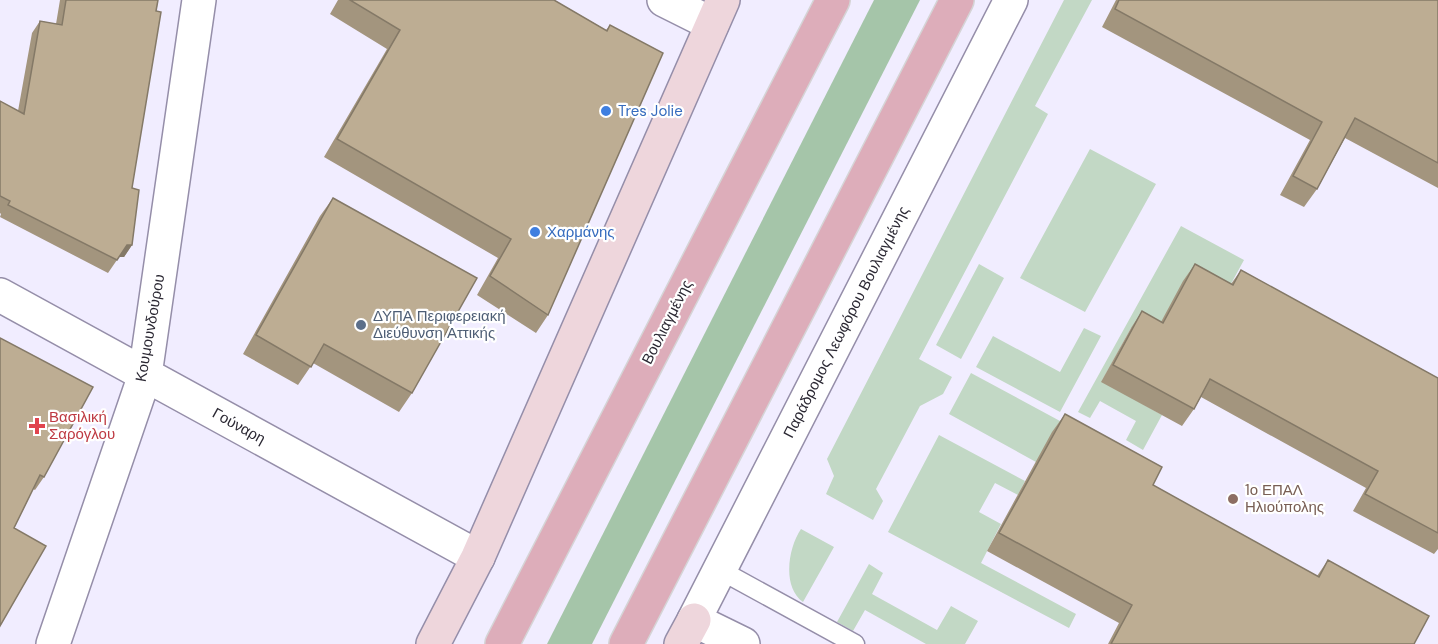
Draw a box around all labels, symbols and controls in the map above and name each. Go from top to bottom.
place label: Tres Jolie [618,101,683,121]
marker: Tres Jolie [599,104,613,118]
street label: Παράδρομος Λεωφόρου Βουλιαγμένης [779,203,913,441]
place label: Χαρμάνης [547,222,615,242]
marker: Χαρμάνης [528,225,542,239]
street label: Κουμουνδούρου [131,273,169,383]
street label: Βουλιαγμένης [637,276,697,368]
place label: ΔΥΠΑ Περιφερειακή Διεύθυνση Αττικής [373,306,506,343]
marker: ΔΥΠΑ Περιφερειακή Διεύθυνση Αττικής [354,318,368,332]
street label: Γούναρη [209,403,269,449]
place label: Βασιλική Σαρόγλου [49,407,115,444]
marker: Βασιλική Σαρόγλου [30,419,44,433]
place label: 1ο ΕΠΑΛ Ηλιούπολης [1245,480,1324,517]
marker: 1ο ΕΠΑΛ Ηλιούπολης [1226,492,1240,506]

